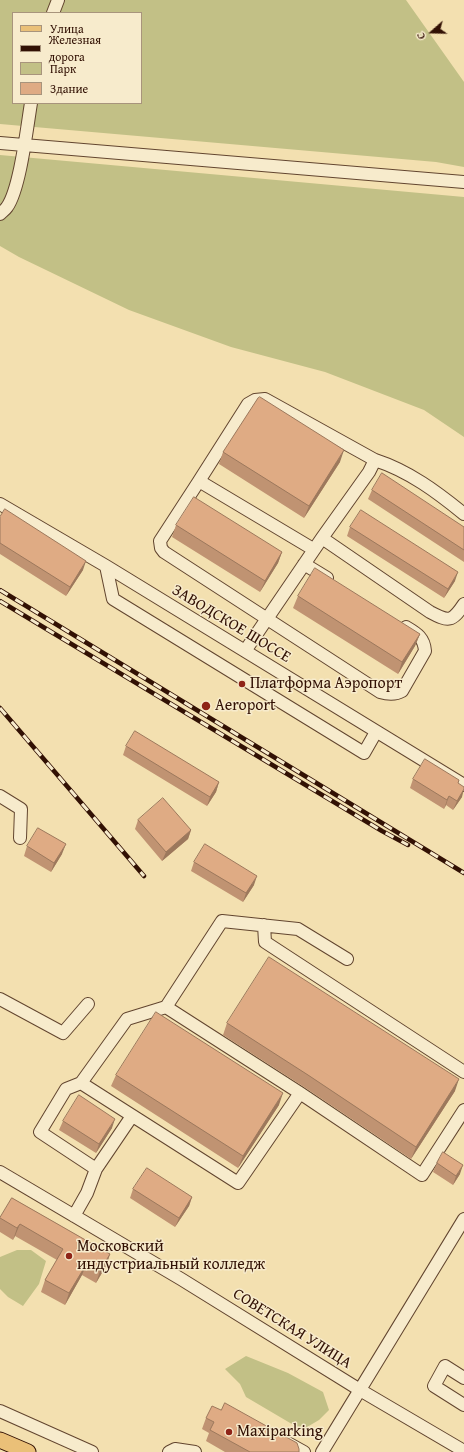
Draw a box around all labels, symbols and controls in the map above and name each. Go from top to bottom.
legend [12,12,142,104]
north arrow [412,12,452,52]
text: Улица [50,20,84,37]
text: С [412,30,429,42]
text: Железная дорога [49,31,101,65]
text: Парк [50,60,76,77]
text: Здание [50,80,88,97]
street label: ЗАВОДСКОЕ ШОССЕ [168,581,294,667]
place label: Платформа Аэропорт [250,674,402,694]
marker: Платформа Аэропорт [237,679,247,689]
place label: Aeroport [215,696,276,716]
marker: Aeroport [200,700,212,712]
place label: Московский индустриальный колледж [77,1237,265,1275]
marker: Московский индустриальный колледж [64,1251,74,1261]
street label: СОВЕТСКАЯ УЛИЦА [229,1285,355,1373]
place label: Maxiparking [237,1422,323,1442]
marker: Maxiparking [224,1427,234,1437]

